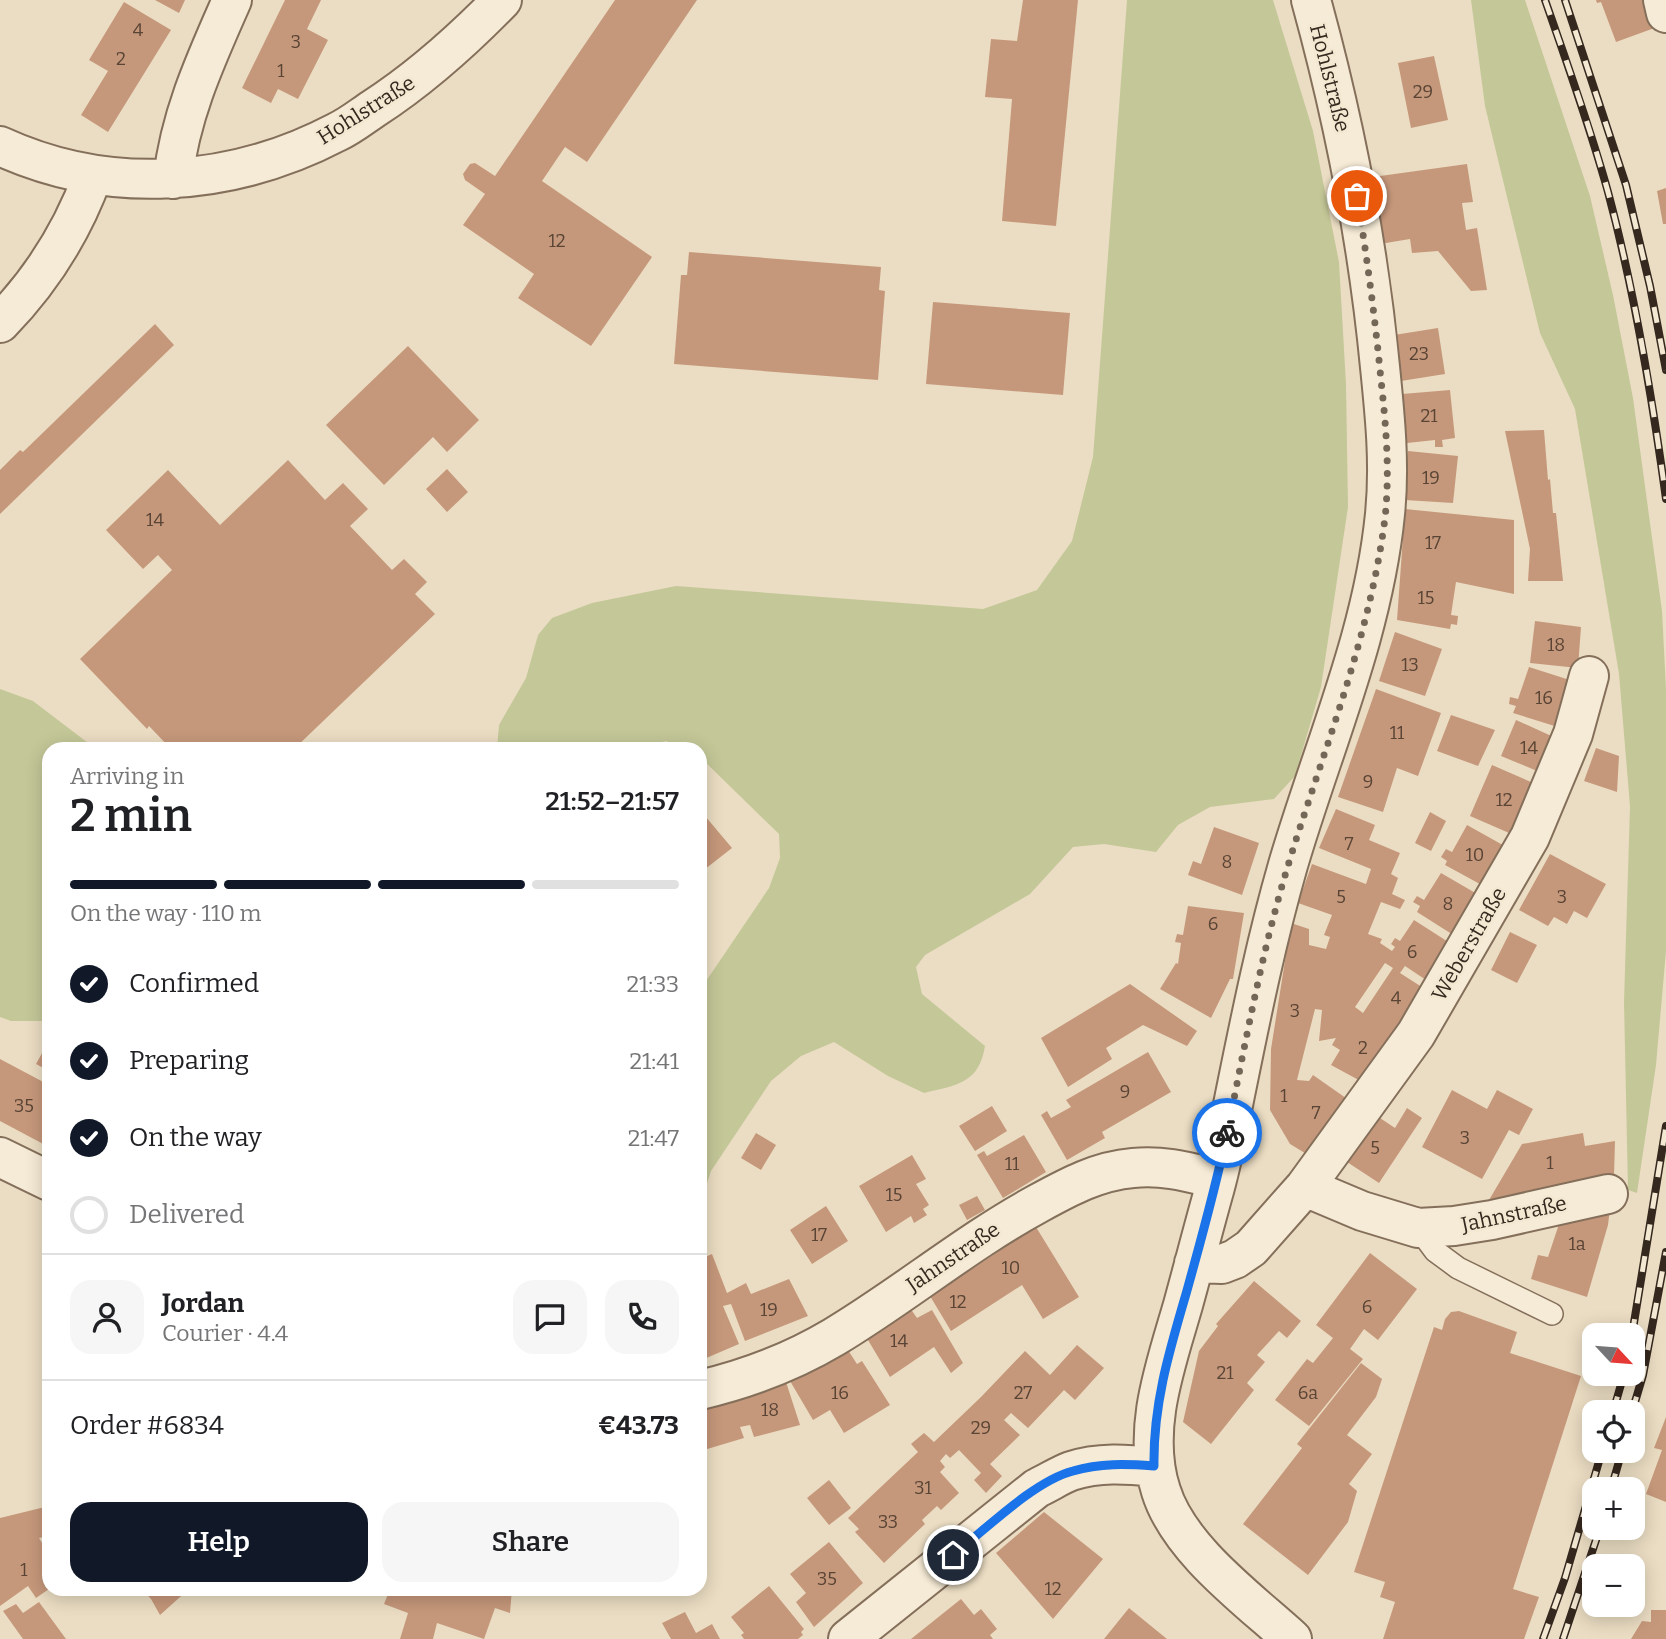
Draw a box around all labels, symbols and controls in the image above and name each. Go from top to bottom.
house number: 4 [133,19,144,41]
street label: Hohlstraße [1304,21,1356,135]
house number: 3 [291,31,301,53]
house number: 2 [116,48,126,70]
house number: 1 [277,60,285,82]
street label: Hohlstraße [312,70,420,150]
house number: 29 [1413,81,1433,103]
pin [1327,166,1387,226]
icon: bag [1338,177,1376,215]
house number: 12 [548,230,566,252]
house number: 23 [1409,343,1429,365]
house number: 21 [1420,405,1438,427]
house number: 19 [1422,467,1440,489]
house number: 14 [146,509,164,531]
house number: 17 [1425,532,1441,554]
house number: 15 [1418,587,1434,609]
house number: 18 [1547,634,1565,656]
house number: 13 [1401,654,1419,676]
house number: 16 [1535,687,1553,709]
house number: 11 [1390,722,1405,744]
house number: 14 [1520,737,1538,759]
text: Arriving in [70,762,184,790]
house number: 9 [1363,771,1373,793]
text: 21:52–21:57 [545,786,679,817]
text: 2 min [70,788,192,843]
house number: 12 [1495,789,1513,811]
house number: 7 [1344,833,1354,855]
house number: 10 [1466,844,1484,866]
house number: 8 [1222,851,1232,873]
street label: Weberstraße [1426,883,1512,1005]
house number: 5 [1336,886,1346,908]
house number: 3 [1557,886,1567,908]
house number: 8 [1443,893,1453,915]
text: On the way · 110 m [70,899,262,927]
house number: 6 [1208,913,1218,935]
house number: 6 [1407,941,1417,963]
icon: check [70,965,108,1003]
text: Confirmed [129,968,259,999]
text: 21:33 [626,970,679,998]
house number: 4 [1391,987,1402,1009]
house number: 3 [1290,1000,1300,1022]
house number: 2 [1358,1037,1368,1059]
icon: check [70,1042,108,1080]
text: Preparing [129,1045,249,1076]
text: 21:41 [630,1047,679,1075]
house number: 9 [1120,1081,1130,1103]
house number: 1 [1280,1085,1288,1107]
house number: 35 [14,1095,34,1117]
courier [1192,1098,1262,1168]
house number: 7 [1311,1102,1321,1124]
icon: bike [1208,1114,1246,1152]
icon: check [70,1119,108,1157]
text: On the way [129,1122,262,1153]
text: 21:47 [628,1124,679,1152]
house number: 3 [1460,1127,1470,1149]
house number: 5 [1370,1137,1380,1159]
house number: 1 [1546,1152,1554,1174]
house number: 11 [1005,1153,1020,1175]
house number: 15 [886,1184,902,1206]
street label: Jahnstraße [1458,1190,1569,1238]
text: Delivered [129,1199,244,1230]
street label: Jahnstraße [901,1216,1005,1298]
house number: 17 [811,1224,827,1246]
house number: 1a [1568,1233,1586,1255]
house number: 10 [1002,1257,1020,1279]
button: person [70,1280,144,1354]
button: chat [513,1280,587,1354]
button: phone [605,1280,679,1354]
text: Jordan [162,1288,244,1319]
house number: 12 [949,1291,967,1313]
house number: 6 [1362,1296,1372,1318]
house number: 19 [760,1299,778,1321]
text: Courier · 4.4 [162,1319,288,1347]
north arrow [1582,1323,1645,1386]
map controls [1582,1323,1645,1617]
house number: 14 [890,1330,908,1352]
house number: 21 [1216,1362,1234,1384]
house number: 16 [831,1382,849,1404]
house number: 27 [1014,1382,1032,1404]
house number: 6a [1298,1382,1318,1404]
house number: 18 [761,1399,779,1421]
button: locate [1582,1400,1645,1463]
text: Order #6834 [70,1410,224,1441]
text: €43.73 [598,1410,679,1441]
house number: 29 [971,1417,991,1439]
house number: 31 [914,1477,932,1499]
button: + [1582,1477,1645,1540]
button: Help [70,1502,368,1582]
button: Share [382,1502,679,1582]
house number: 33 [878,1511,898,1533]
pin [923,1525,983,1585]
icon: home [934,1536,972,1574]
button: − [1582,1554,1645,1617]
house number: 1 [20,1559,28,1581]
house number: 35 [817,1568,837,1590]
house number: 12 [1044,1578,1062,1600]

